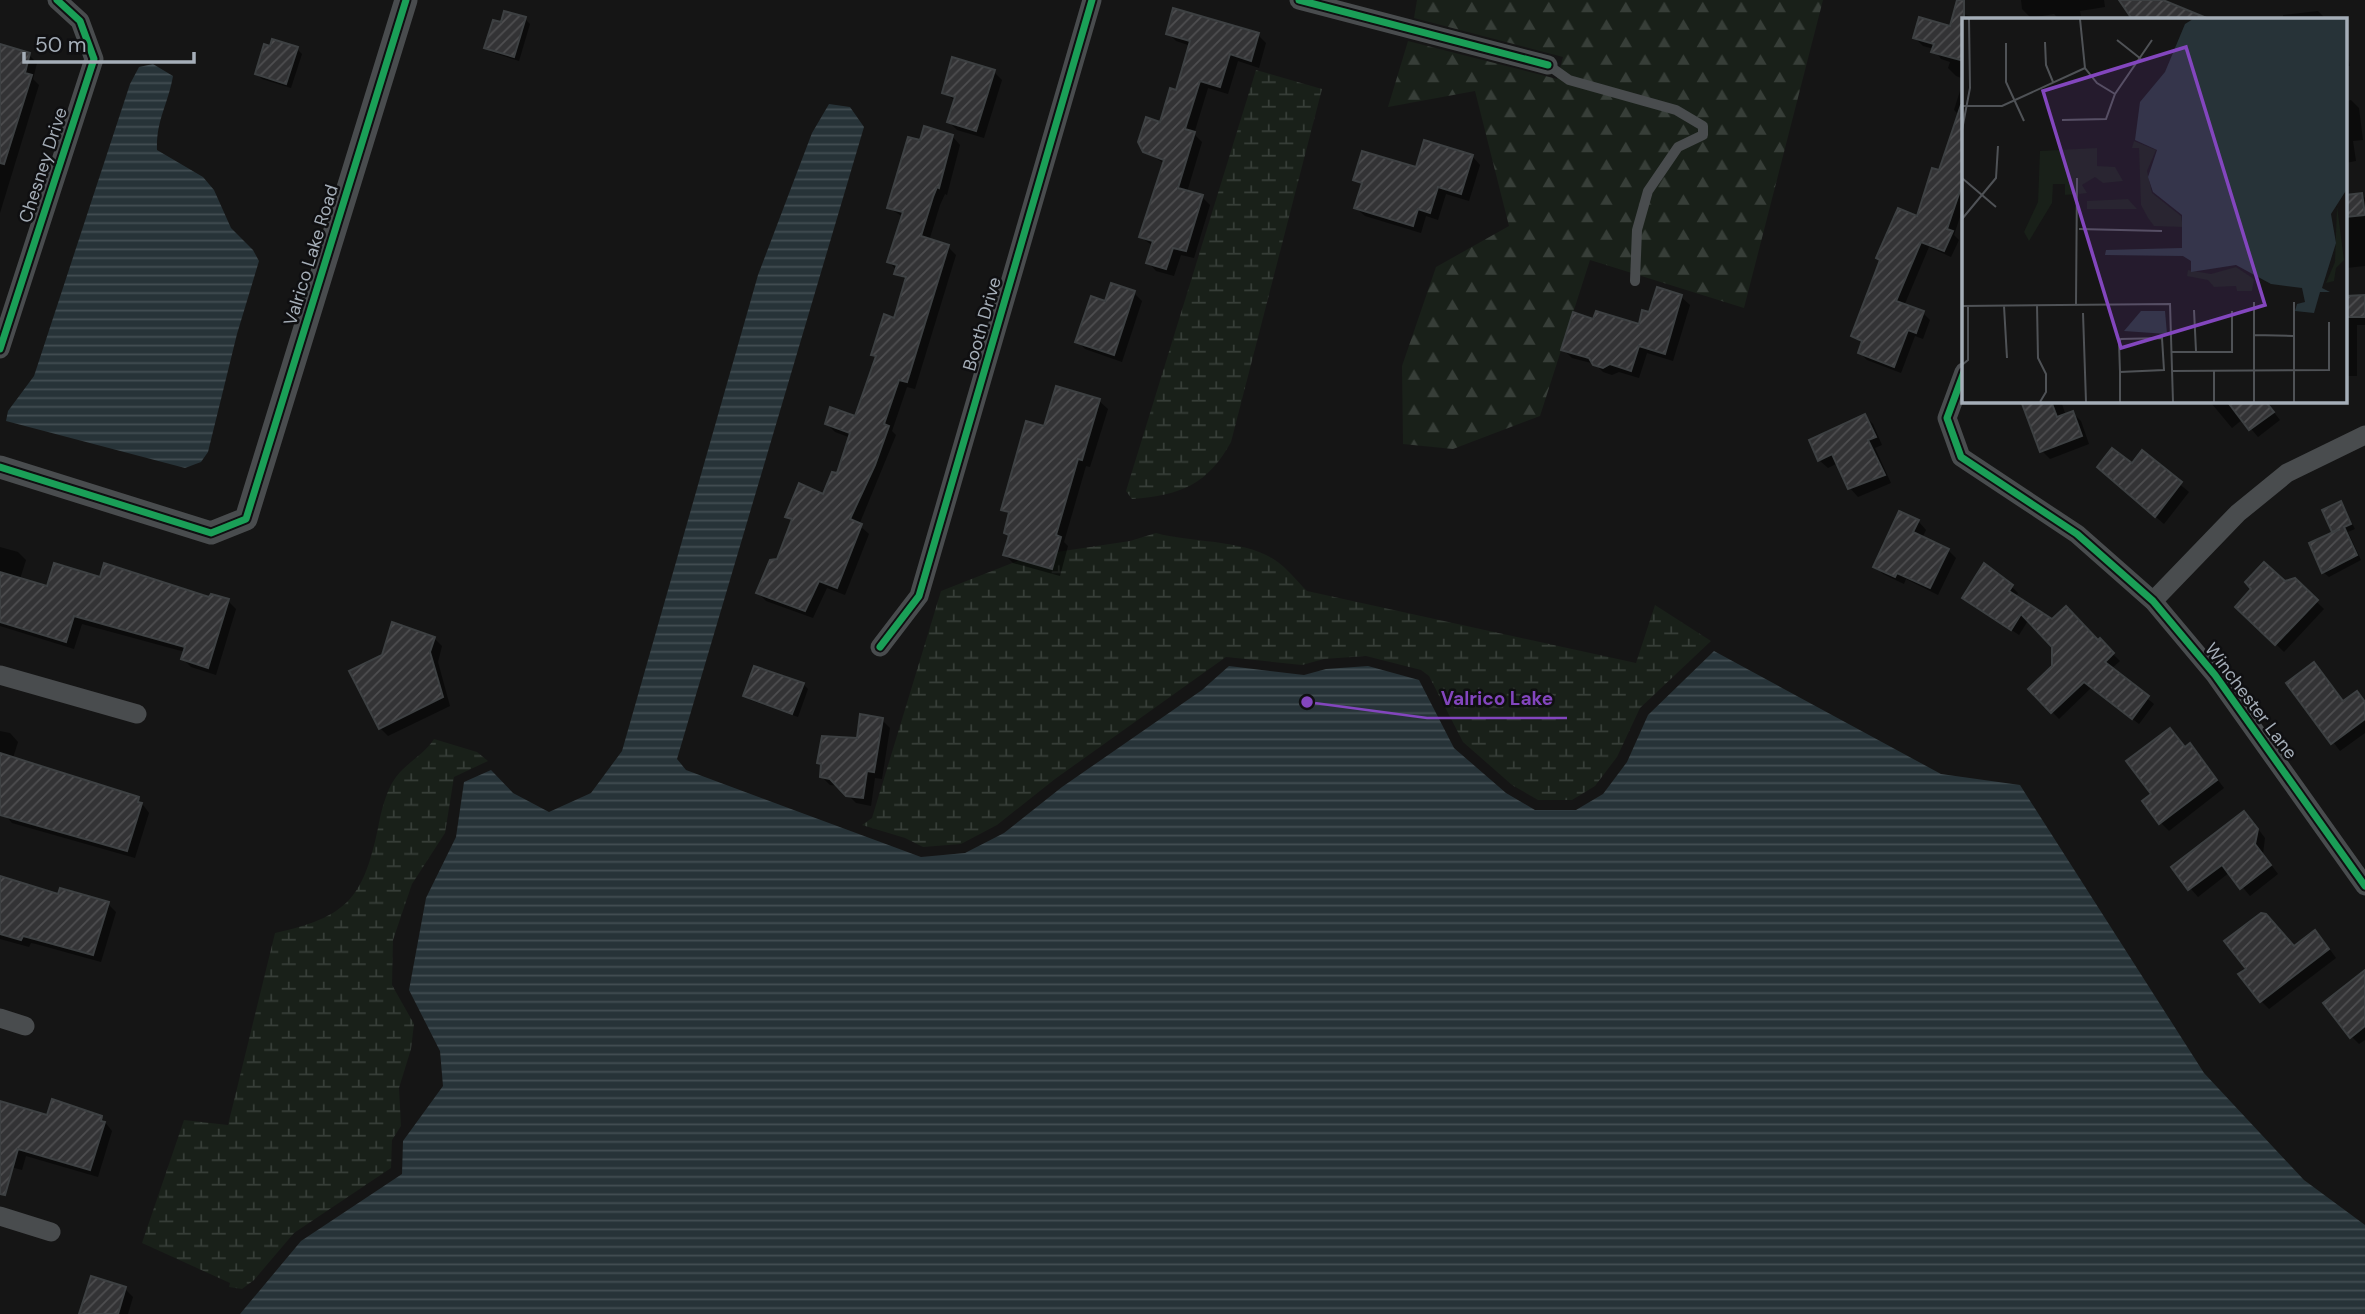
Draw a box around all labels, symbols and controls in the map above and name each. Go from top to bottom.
inset map [1962,18,2348,402]
scale bar [24,21,194,65]
text: 50 m [35,31,86,59]
street label: Chesney Drive [13,104,73,226]
street label: Valrico Lake Road [278,182,344,328]
street label: Booth Drive [957,274,1007,374]
street label: Winchester Lane [2199,638,2303,764]
callout: Valrico Lake [1427,678,1567,718]
text: Valrico Lake [1441,686,1553,711]

